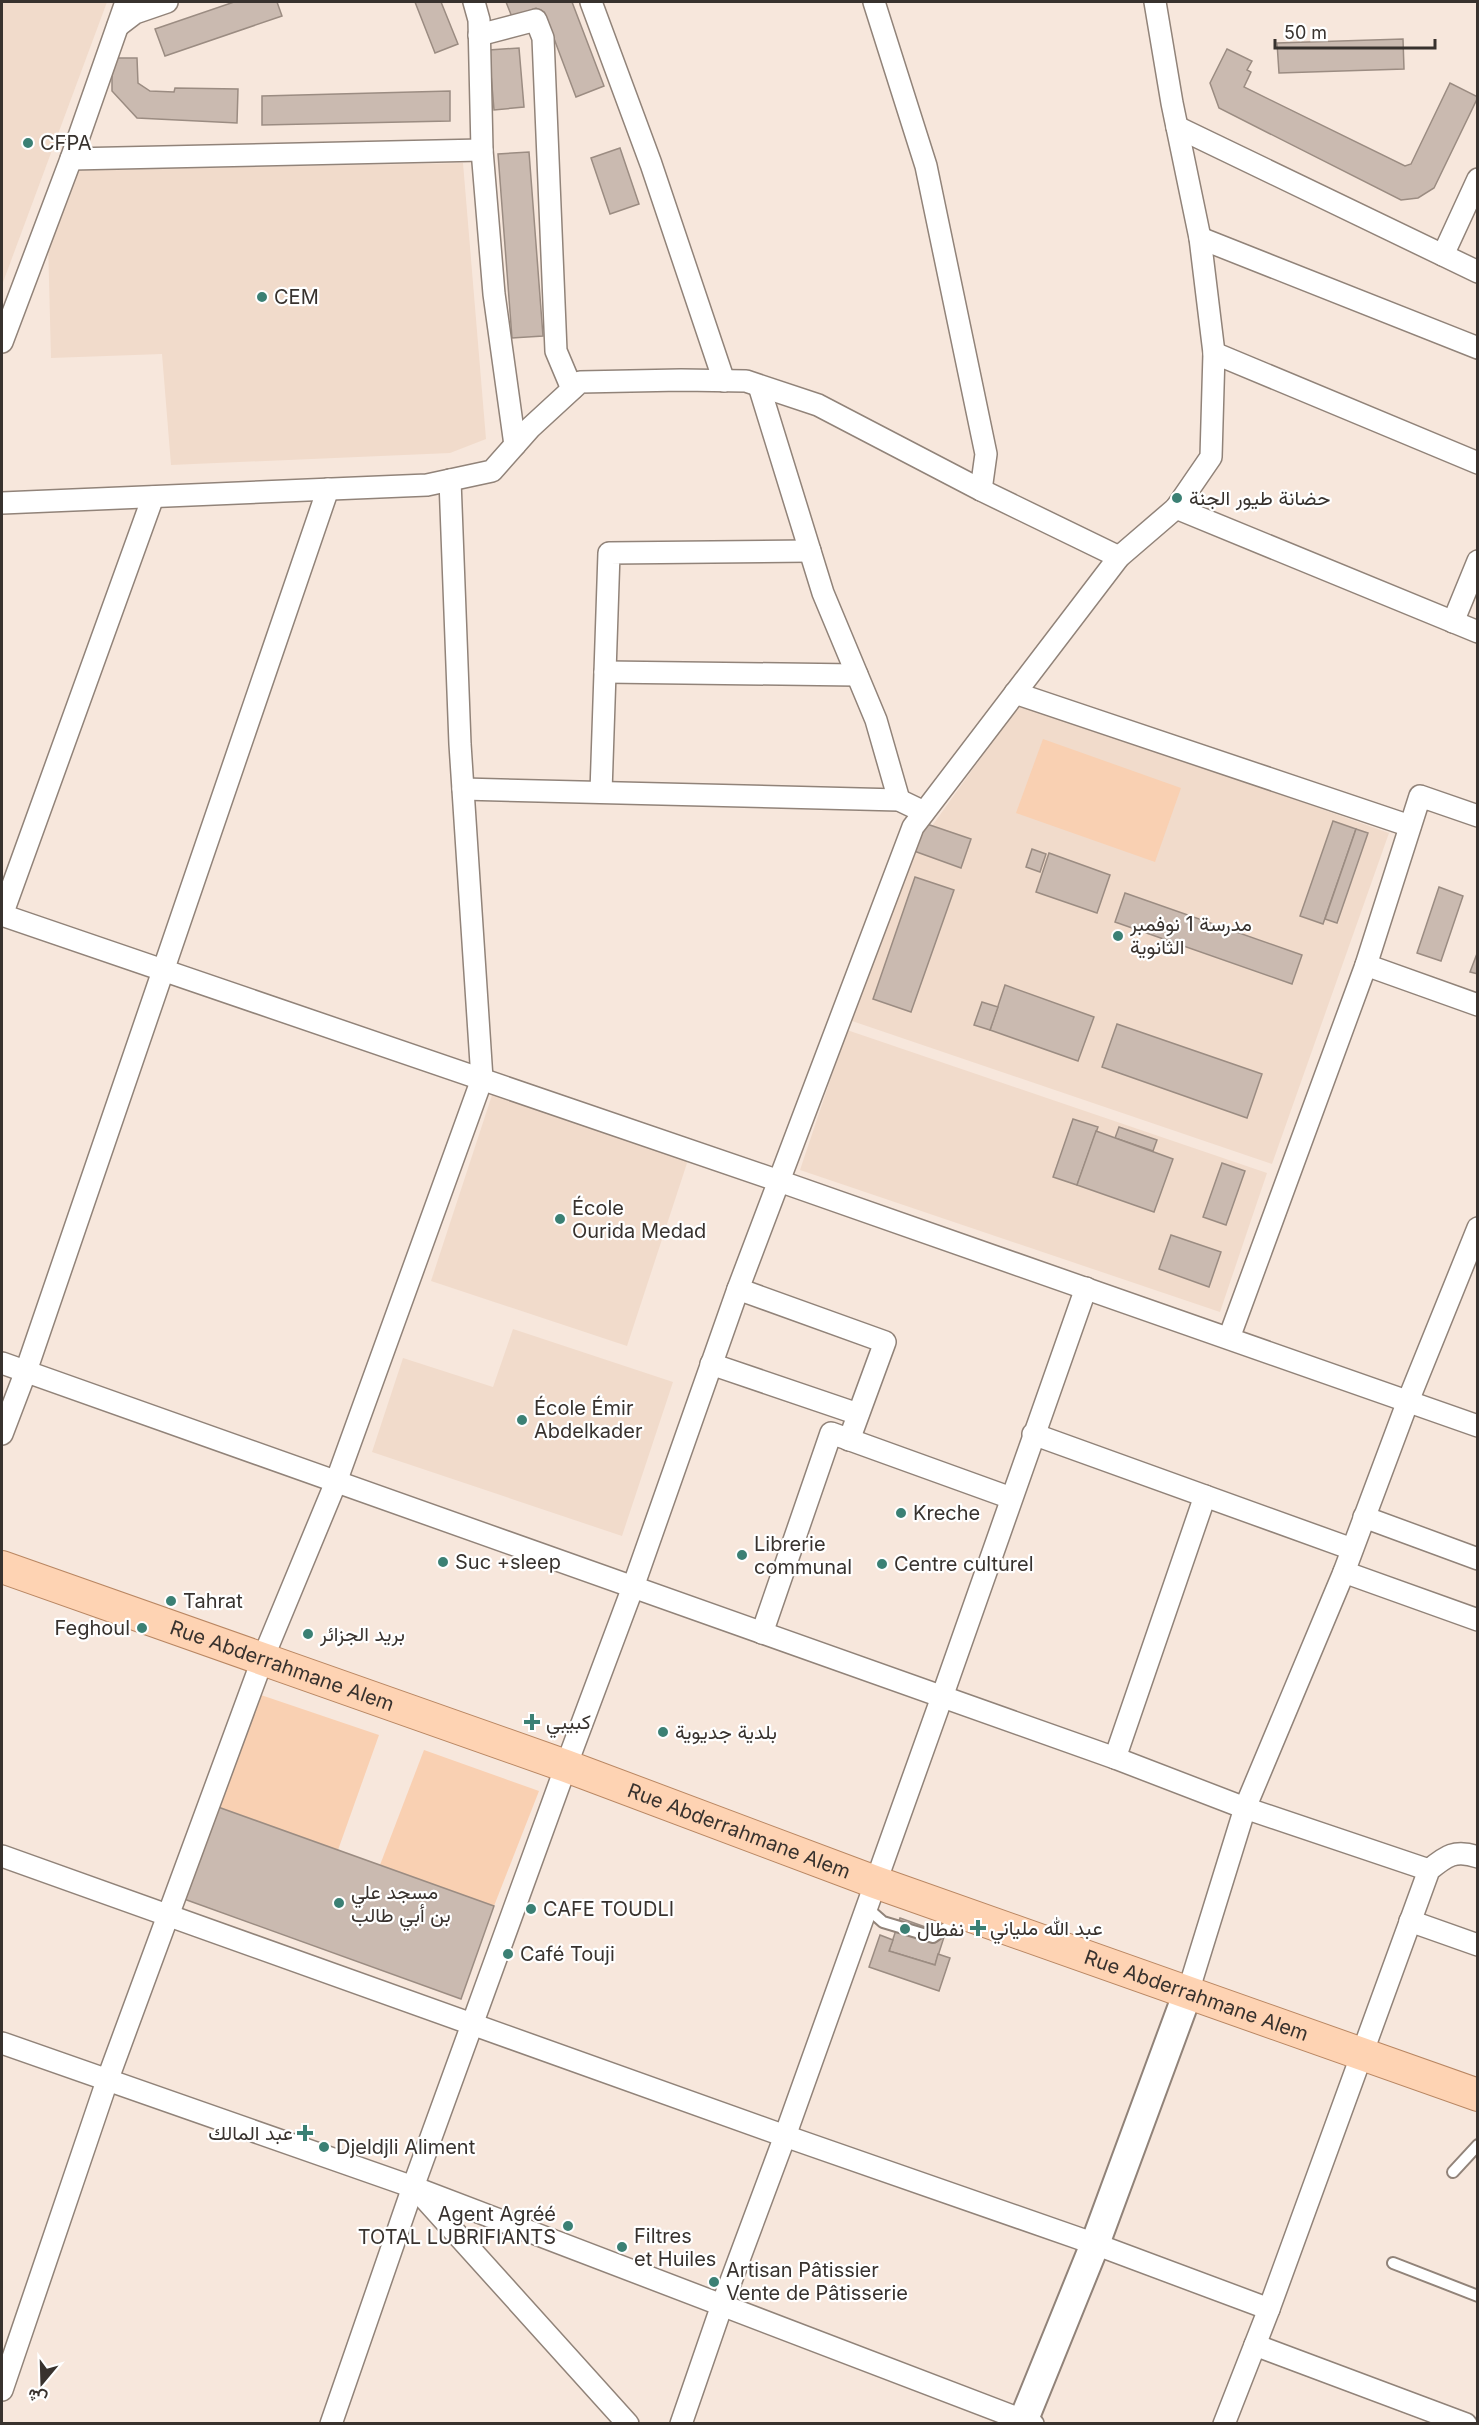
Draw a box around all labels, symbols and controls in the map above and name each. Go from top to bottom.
scale bar [1275,12,1436,50]
text: 50 m [1284,22,1327,43]
place label: CFPA [40,131,92,155]
marker: CFPA [21,136,35,150]
place label: CEM [274,285,319,309]
marker: CEM [255,290,269,304]
place label: حضانة طيور الجنة [1189,486,1330,511]
marker: حضانة طيور الجنة [1170,491,1184,505]
place label: مدرسة 1 نوفمبر الثانوية [1129,912,1252,960]
marker: مدرسة 1 نوفمبر الثانوية [1111,929,1125,943]
place label: École Ourida Medad [572,1195,706,1243]
marker: École Ourida Medad [553,1212,567,1226]
place label: École Émir Abdelkader [534,1395,643,1443]
marker: École Émir Abdelkader [515,1413,529,1427]
place label: Kreche [913,1501,980,1525]
marker: Kreche [894,1506,908,1520]
place label: Librerie communal [754,1532,852,1579]
marker: Librerie communal [735,1548,749,1562]
place label: Suc +sleep [455,1550,561,1574]
place label: Centre culturel [894,1552,1034,1576]
marker: Suc +sleep [436,1555,450,1569]
marker: Centre culturel [875,1557,889,1571]
place label: Tahrat [183,1589,243,1613]
marker: Tahrat [164,1594,178,1608]
street label: Rue Abderrahmane Alem [167,1615,397,1716]
place label: Feghoul [55,1616,130,1640]
marker: Feghoul [135,1621,149,1635]
place label: بريد الجزائر [319,1622,405,1647]
marker: بريد الجزائر [301,1627,315,1641]
place label: كبيبي [546,1710,591,1739]
marker: كبيبي [523,1713,541,1731]
place label: بلدية جديوية [675,1720,777,1745]
marker: بلدية جديوية [656,1725,670,1739]
street label: Rue Abderrahmane Alem [624,1778,854,1884]
place label: مسجد علي بن أبي طالب [351,1880,451,1932]
marker: مسجد علي بن أبي طالب [332,1896,346,1910]
place label: CAFE TOUDLI [543,1897,674,1921]
marker: CAFE TOUDLI [524,1902,538,1916]
place label: عبد الله ملياني [990,1916,1103,1945]
place label: نفطال [917,1917,964,1941]
marker: عبد الله ملياني [971,1921,985,1935]
marker: نفطال [898,1922,912,1936]
place label: Café Touji [520,1942,615,1966]
street label: Rue Abderrahmane Alem [1081,1945,1312,2046]
marker: Café Touji [501,1947,515,1961]
place label: عبد المالك [208,2121,293,2145]
marker: عبد المالك [298,2126,312,2140]
place label: Djeldjli Aliment [336,2135,476,2159]
marker: Djeldjli Aliment [317,2140,331,2154]
place label: Agent Agréé TOTAL LUBRIFIANTS [358,2202,556,2249]
marker: Agent Agréé TOTAL LUBRIFIANTS [561,2219,575,2233]
place label: Filtres et Huiles [634,2224,716,2271]
marker: Filtres et Huiles [615,2240,629,2254]
place label: Artisan Pâtissier Vente de Pâtisserie [726,2258,908,2305]
marker: Artisan Pâtissier Vente de Pâtisserie [707,2275,721,2289]
north arrow [12,2353,72,2413]
text: ش [25,2385,49,2410]

